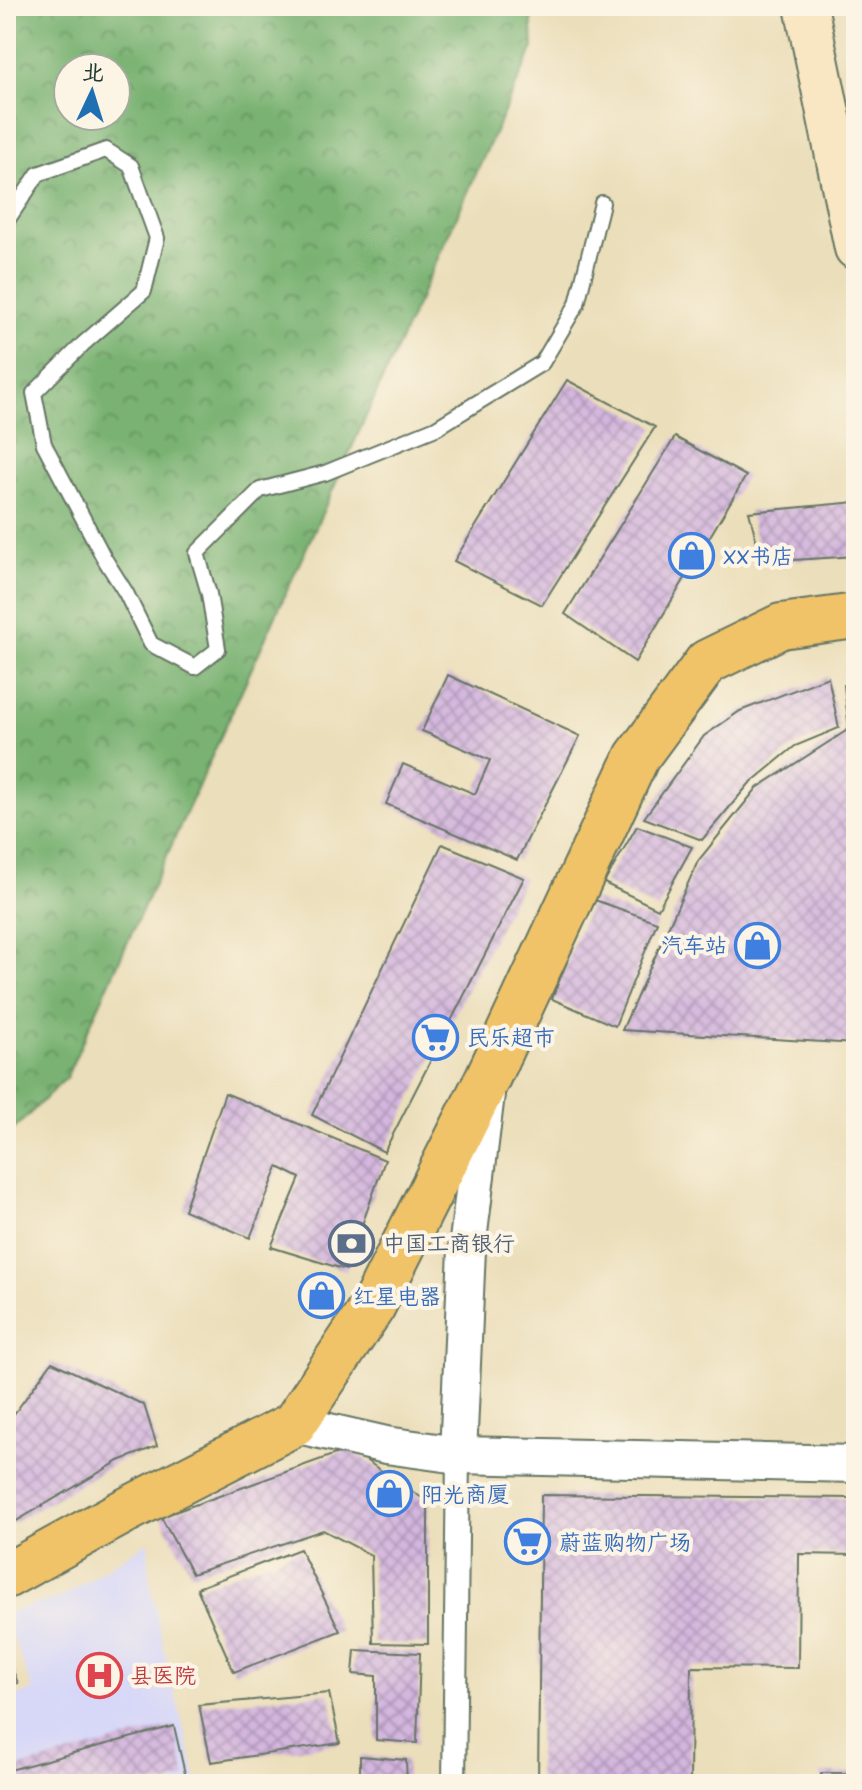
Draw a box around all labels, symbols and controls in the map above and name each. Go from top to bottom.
north arrow [52,52,132,132]
text: 北 [81,56,105,88]
shop icon: XX书店 [668,532,716,580]
place label: XX书店 [723,541,793,571]
shop icon: 汽车站 [734,921,782,969]
place label: 汽车站 [661,930,727,960]
supermarket icon: 民乐超市 [412,1013,460,1061]
place label: 民乐超市 [467,1022,555,1052]
bank icon: 中国工商银行 [328,1219,376,1267]
place label: 中国工商银行 [383,1228,515,1258]
shop icon: 红星电器 [298,1272,346,1320]
place label: 红星电器 [353,1281,441,1311]
shop icon: 阳光商厦 [366,1470,414,1518]
place label: 阳光商厦 [421,1479,509,1509]
supermarket icon: 蔚蓝购物广场 [504,1518,552,1566]
place label: 蔚蓝购物广场 [559,1527,691,1557]
hospital icon: 县医院 [75,1651,123,1699]
place label: 县医院 [130,1660,196,1690]

